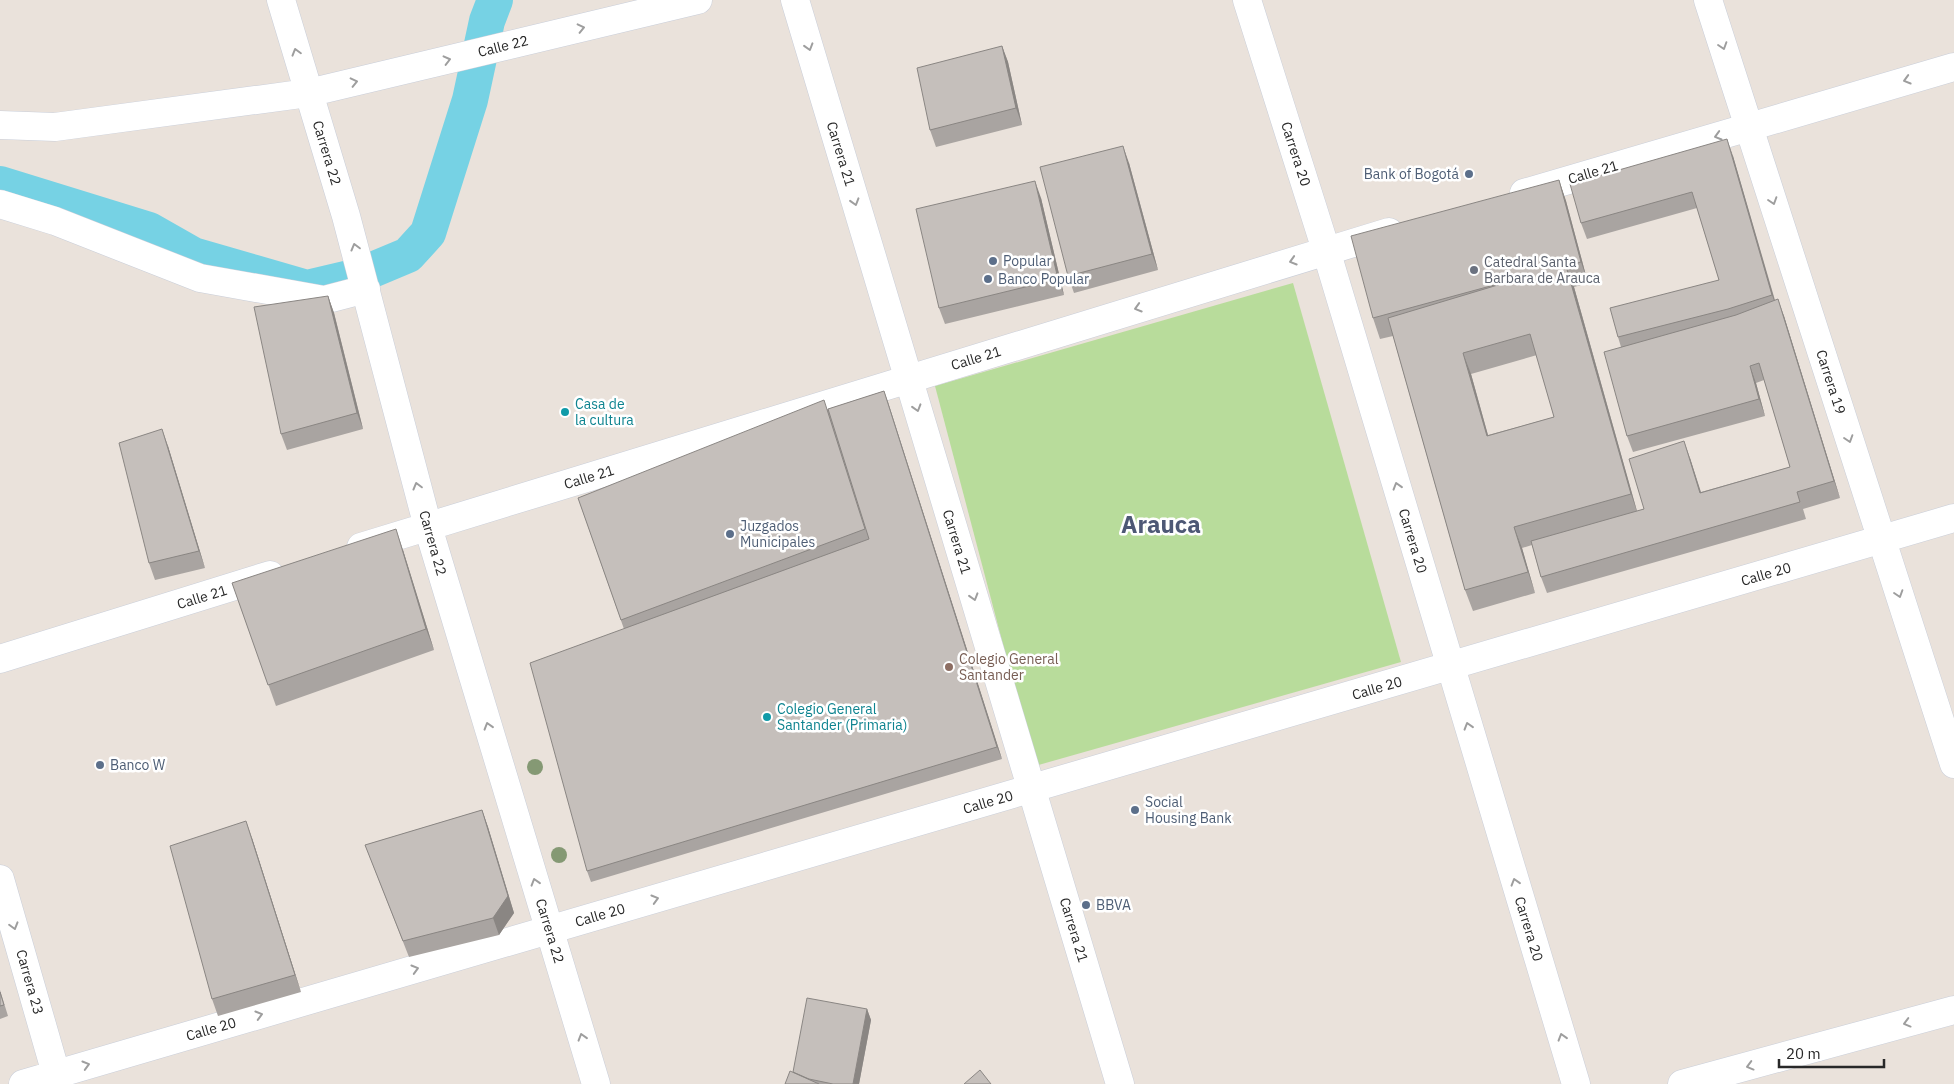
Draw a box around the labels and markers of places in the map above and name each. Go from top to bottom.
place label: Bank of Bogotá [1364,165,1460,183]
marker: Bank of Bogotá [1463,168,1475,180]
place label: Popular [1003,252,1052,270]
place label: Catedral Santa Barbara de Arauca [1484,253,1601,287]
marker: Popular [987,255,999,267]
marker: Catedral Santa Barbara de Arauca [1468,264,1480,276]
place label: Banco Popular [998,270,1089,288]
marker: Banco Popular [982,273,994,285]
place label: Casa de la cultura [575,395,634,429]
marker: Casa de la cultura [559,406,571,418]
place label: Juzgados Municipales [740,517,815,551]
marker: Juzgados Municipales [724,528,736,540]
place label: Colegio General Santander [959,650,1059,684]
marker: Colegio General Santander [943,661,955,673]
place label: Colegio General Santander (Primaria) [777,700,907,734]
marker: Colegio General Santander (Primaria) [761,711,773,723]
place label: Banco W [110,756,166,774]
marker: Banco W [94,759,106,771]
place label: Social Housing Bank [1145,793,1232,827]
marker: Social Housing Bank [1129,804,1141,816]
place label: BBVA [1096,896,1131,914]
marker: BBVA [1080,899,1092,911]

